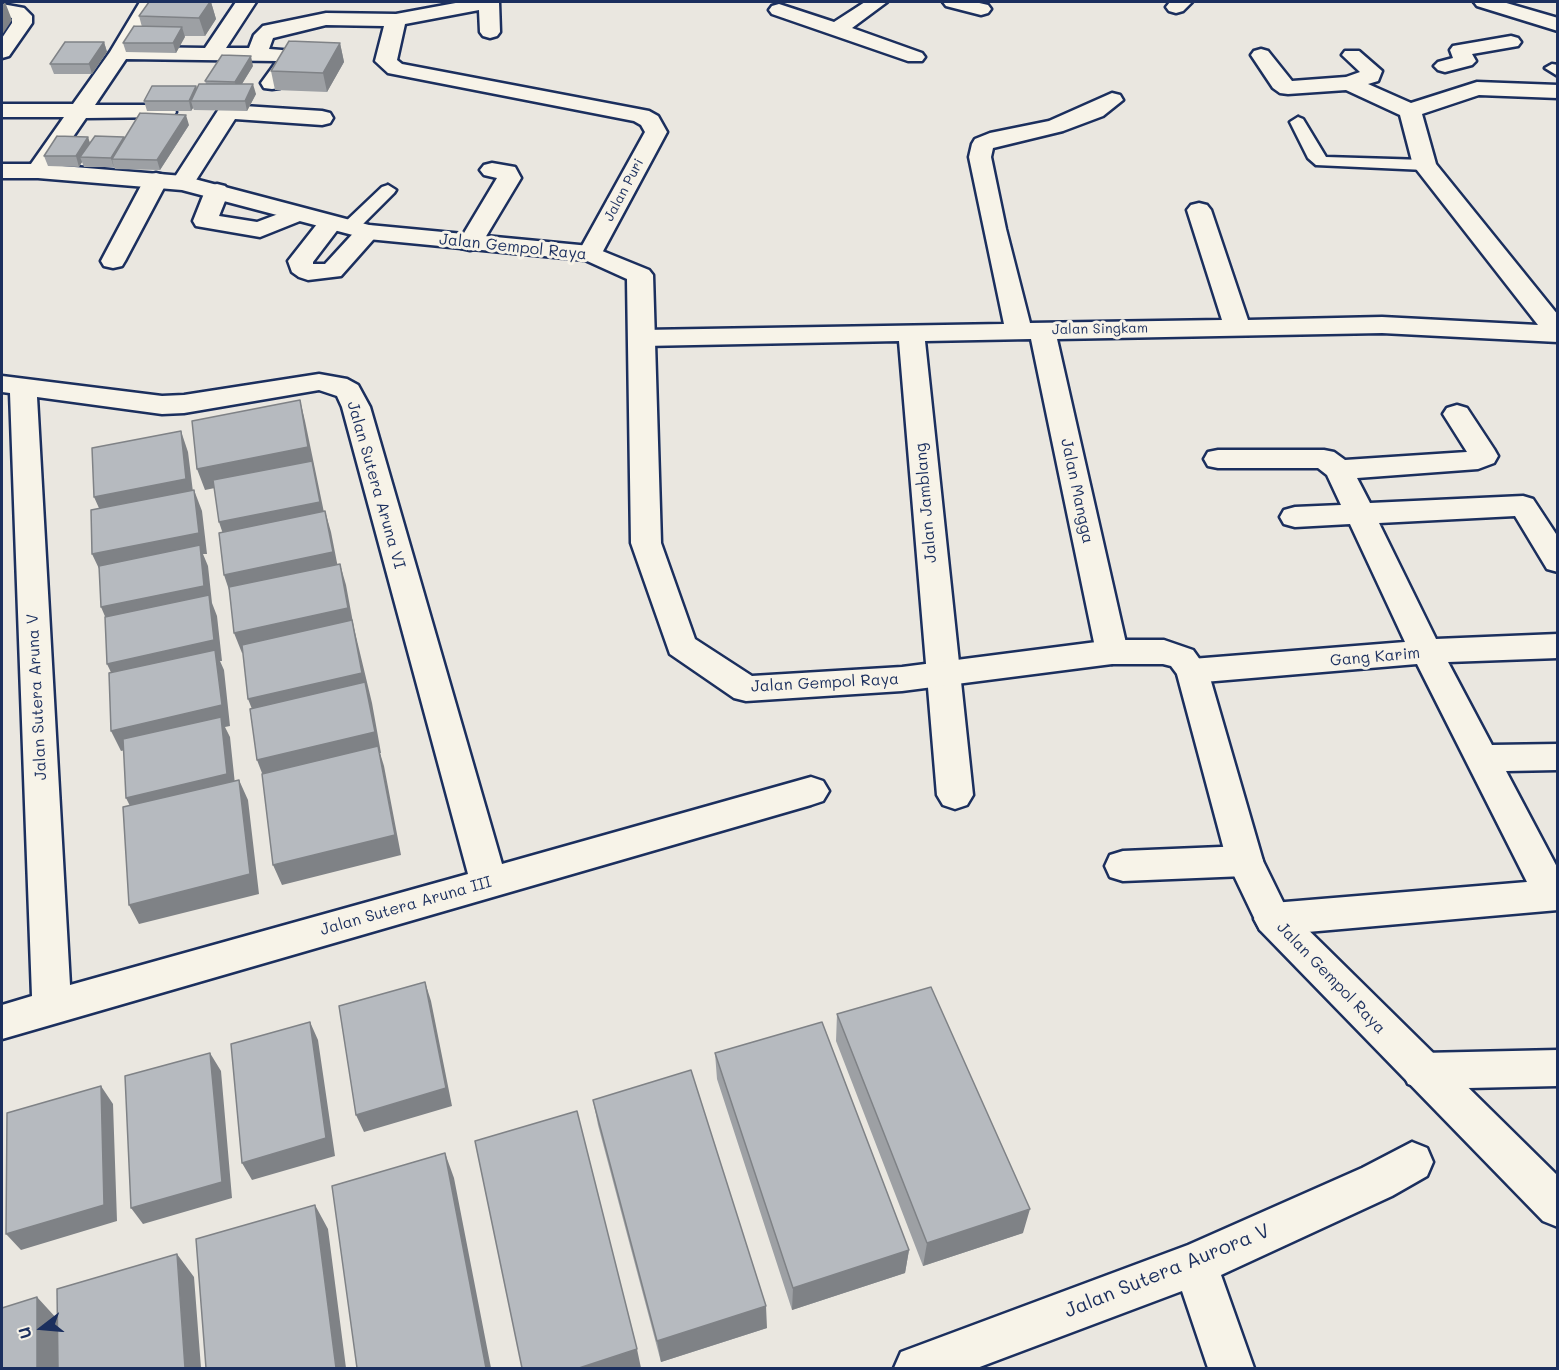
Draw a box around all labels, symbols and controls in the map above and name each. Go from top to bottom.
street label: Jalan Puri [601,156,647,224]
street label: Jalan Gempol Raya [438,230,588,264]
street label: Jalan Singkam [1052,320,1148,338]
street label: Jalan Sutera Aruna VI [343,399,409,571]
street label: Jalan Mangga [1057,437,1097,545]
street label: Jalan Jamblang [911,442,941,564]
street label: Jalan Sutera Aruna V [23,613,51,781]
street label: Gang Karim [1329,643,1421,671]
street label: Jalan Gempol Raya [750,670,900,696]
street label: Jalan Sutera Aruna III [318,872,494,940]
street label: Jalan Gempol Raya [1273,918,1389,1038]
street label: Jalan Sutera Aurora V [1061,1219,1273,1323]
north arrow [12,1298,72,1358]
text: U [13,1325,36,1341]

